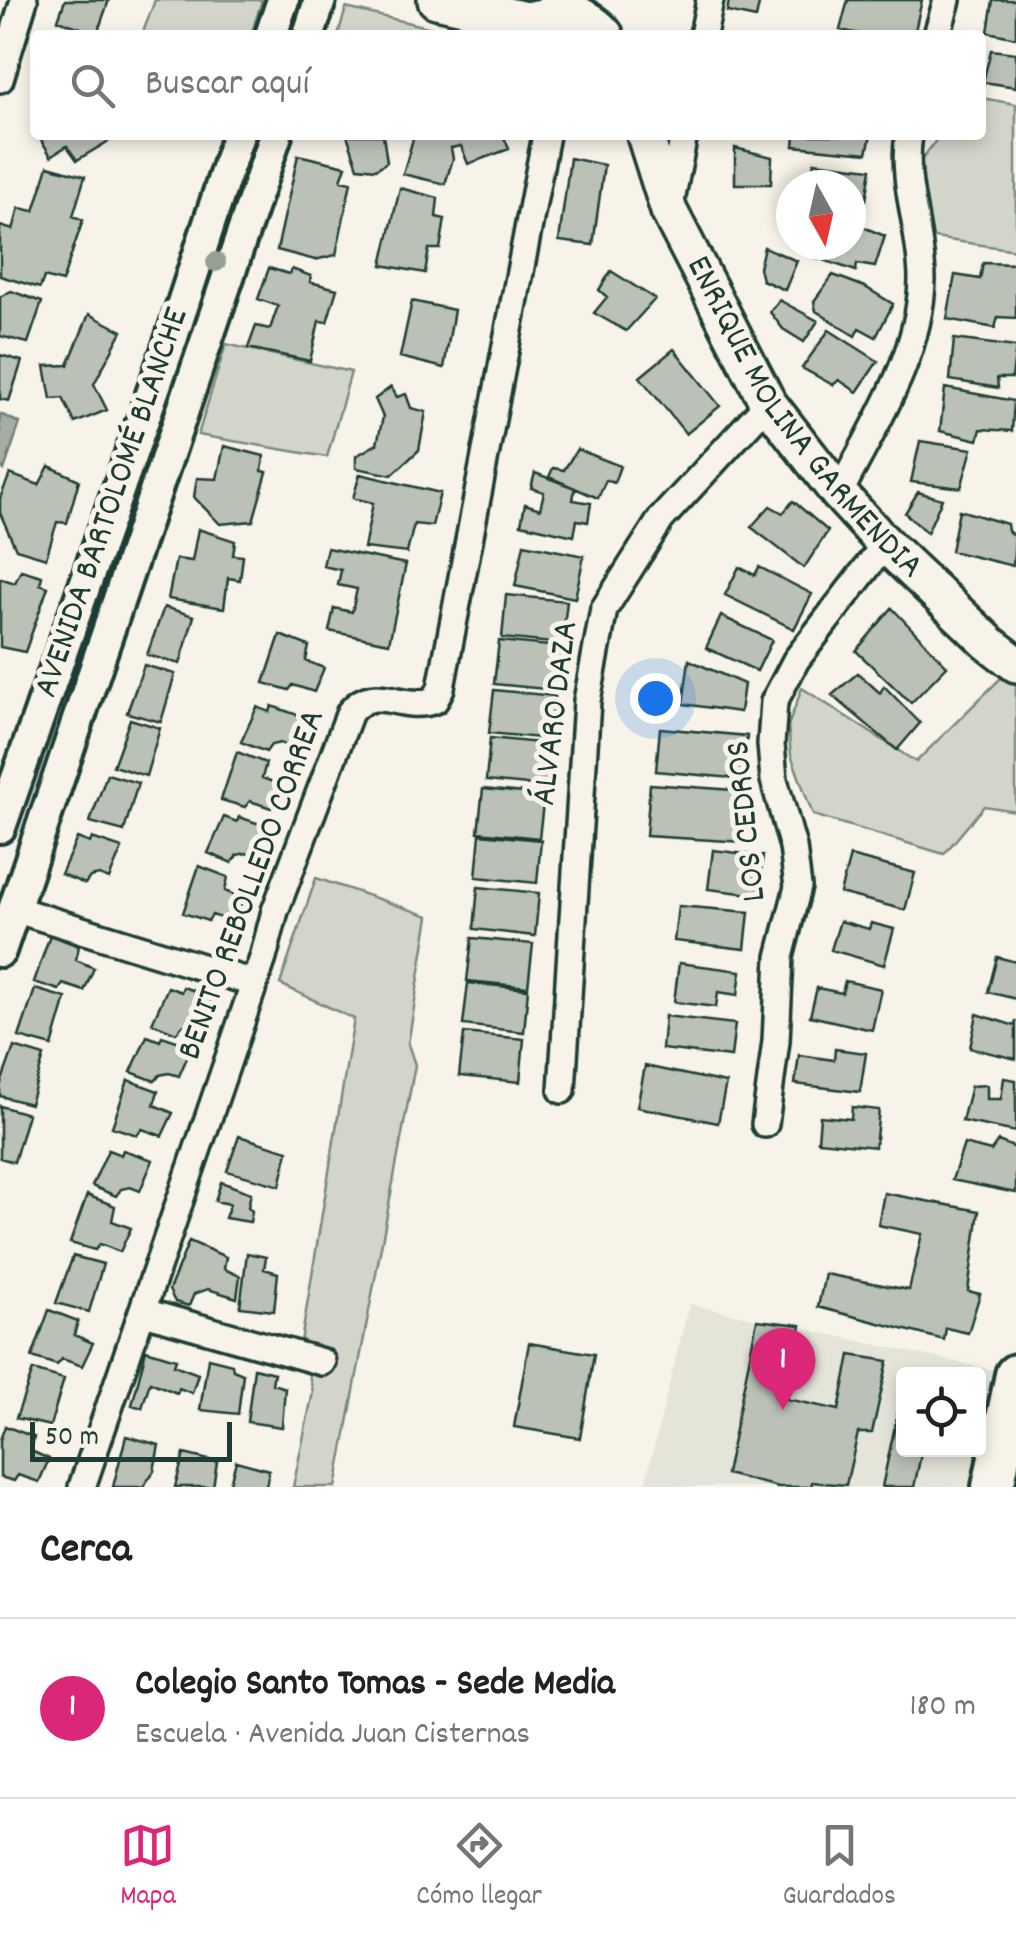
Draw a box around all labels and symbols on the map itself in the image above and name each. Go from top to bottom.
north arrow [776,170,866,260]
street label: ENRIQUE MOLINA GARMENDIA [672,248,933,592]
street label: AVENIDA BARTOLOMÉ BLANCHE [23,301,203,705]
street label: ÁLVARO DAZA [521,618,593,808]
your location [630,673,681,724]
street label: BENITO REBOLLEDO CORREA [166,703,340,1067]
street label: LOS CEDROS [715,738,781,904]
pin: 1 [750,1328,816,1410]
scale bar [30,1417,232,1462]

